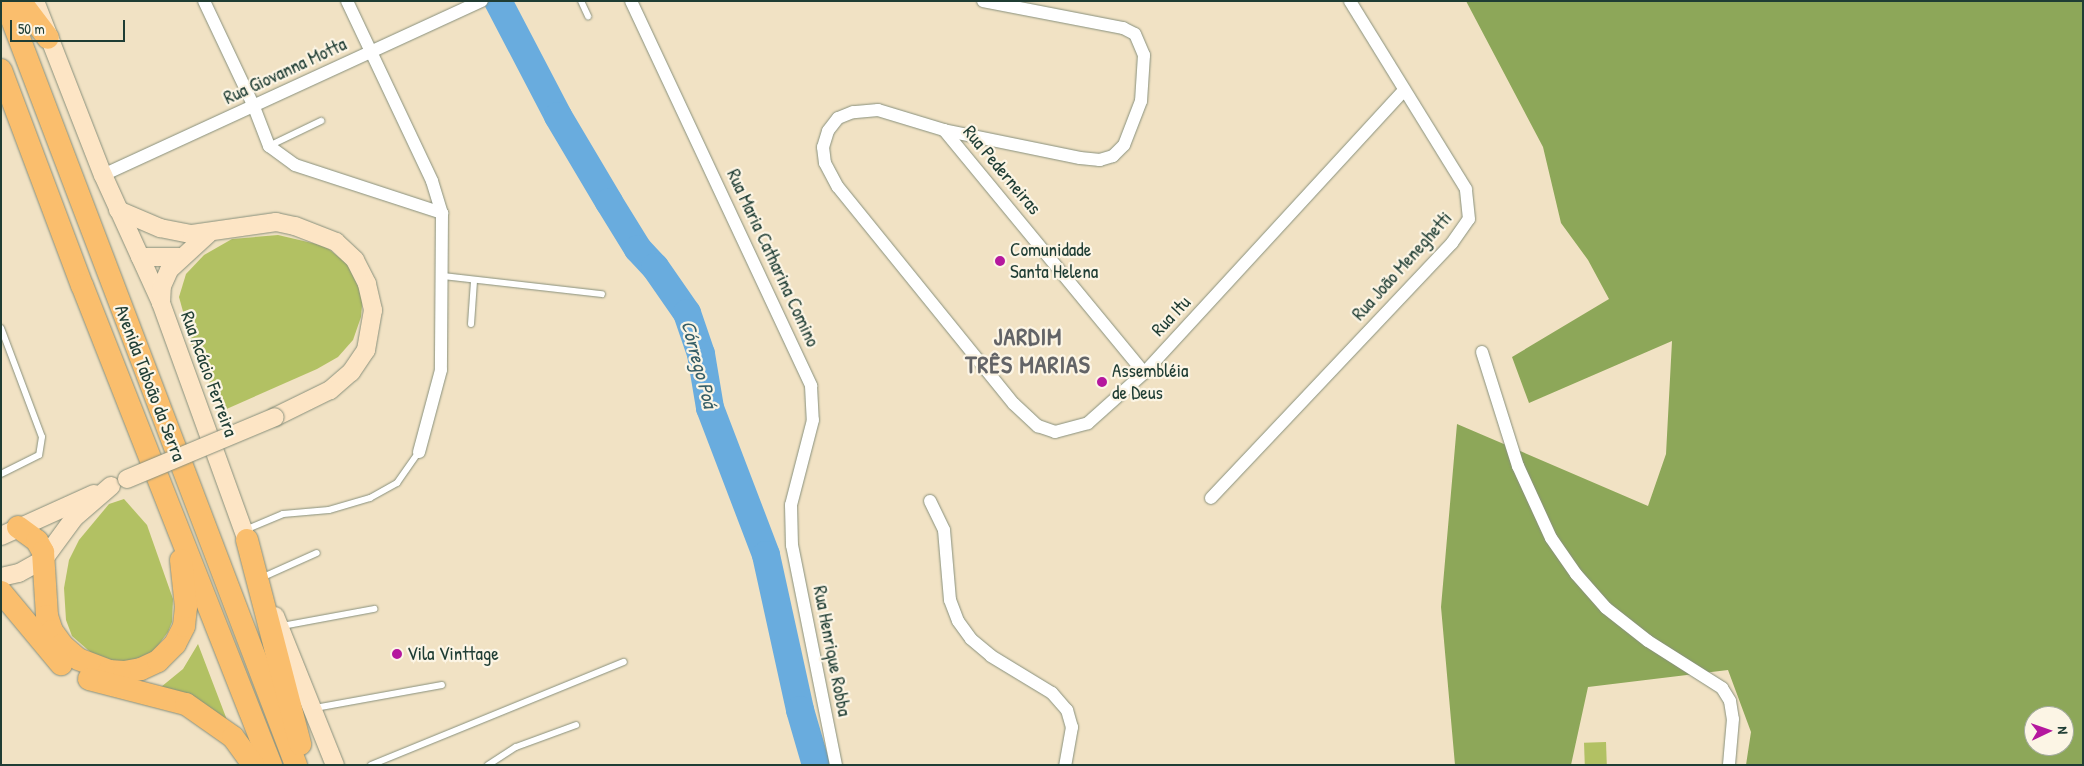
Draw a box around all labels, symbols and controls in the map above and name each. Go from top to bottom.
scale bar [12,10,128,42]
text: 50 m [18,18,45,39]
street label: Rua Giovanna Motta [220,33,350,109]
street label: Rua Pederneiras [958,121,1046,219]
street label: Rua Maria Catharina Comino [722,166,824,350]
street label: Rua João Meneghetti [1347,207,1457,325]
place label: Comunidade Santa Helena [1010,239,1098,283]
marker: Comunidade Santa Helena [994,255,1006,267]
street label: Rua Itu [1147,291,1195,341]
street label: Avenida Taboão da Serra [110,302,190,464]
street label: Rua Acácio Ferreira [176,308,242,440]
water label: Córrego Poá [677,318,723,410]
district label: JARDIM TRÊS MARIAS [964,323,1092,379]
place label: Assembléia de Deus [1112,360,1189,404]
marker: Assembléia de Deus [1096,376,1108,388]
street label: Rua Henrique Robba [808,584,856,718]
place label: Vila Vinttage [407,643,499,665]
marker: Vila Vinttage [391,648,403,660]
north arrow [2024,706,2074,756]
text: N [2054,726,2073,734]

